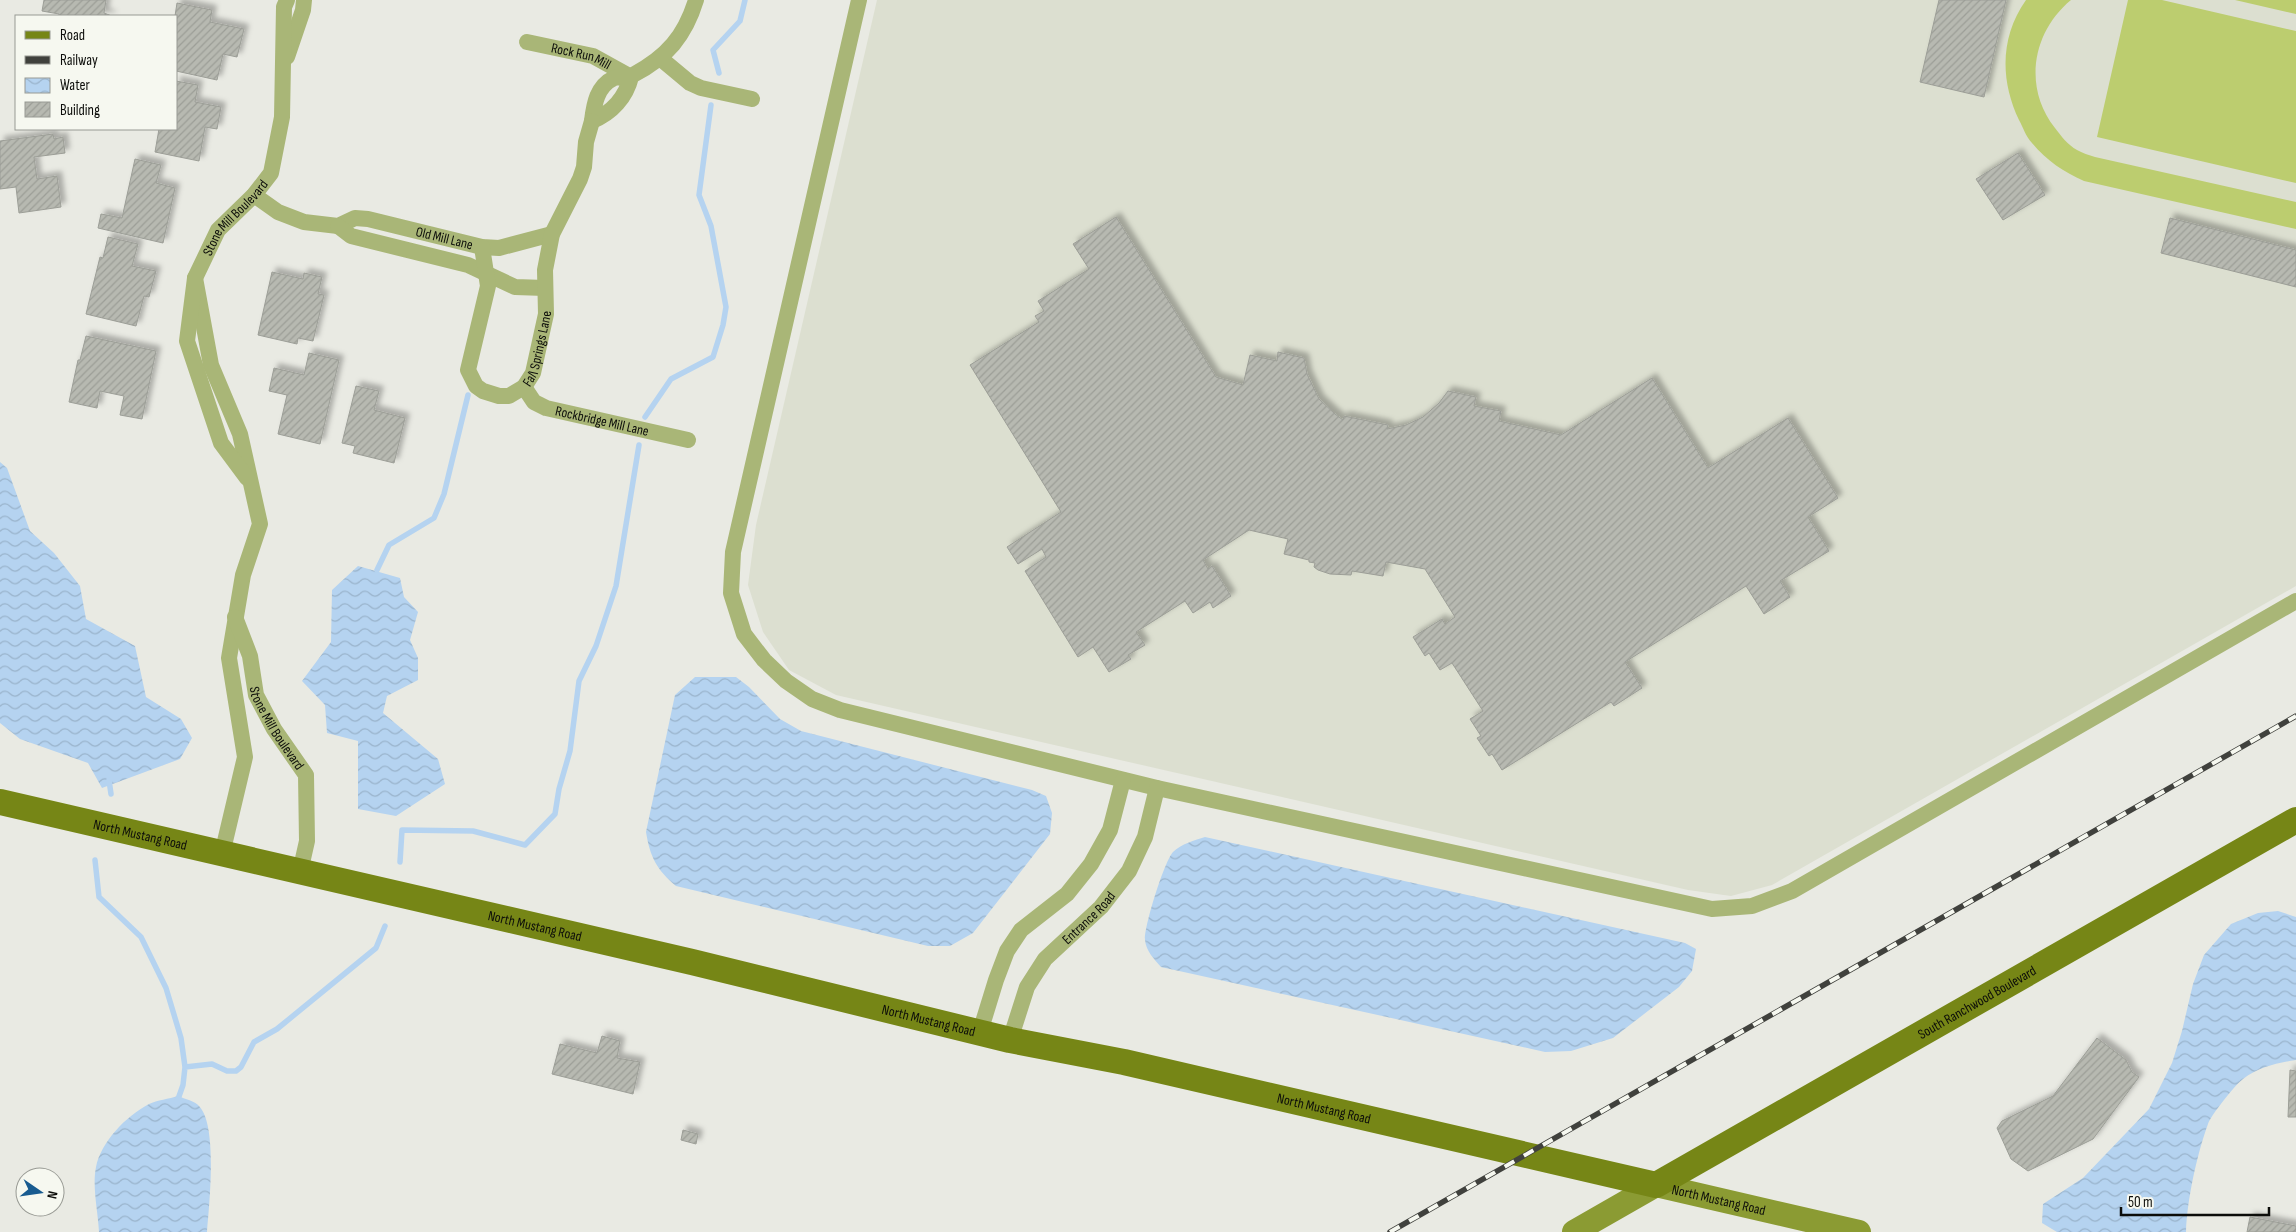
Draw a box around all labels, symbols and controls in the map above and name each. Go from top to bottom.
legend [15,15,178,130]
text: Road [60,26,85,45]
street label: Rock Run Mill [550,39,614,73]
text: Railway [60,51,98,70]
text: Water [60,76,91,95]
text: Building [60,101,100,120]
street label: Stone Mill Boulevard [199,176,272,258]
street label: Old Mill Lane [414,223,475,253]
street label: Fall Springs Lane [519,311,555,390]
street label: Rockbridge Mill Lane [554,402,650,440]
street label: Stone Mill Boulevard [246,685,308,773]
street label: North Mustang Road [92,816,189,854]
street label: Entrance Road [1059,888,1119,948]
street label: North Mustang Road [486,907,583,945]
street label: South Ranchwood Boulevard [1915,962,2039,1043]
street label: North Mustang Road [880,1001,977,1040]
street label: North Mustang Road [1275,1090,1372,1128]
north arrow [15,1167,65,1217]
street label: North Mustang Road [1670,1181,1767,1219]
scale bar [2121,1184,2268,1216]
text: N [43,1189,61,1200]
text: 50 m [2128,1193,2153,1212]

